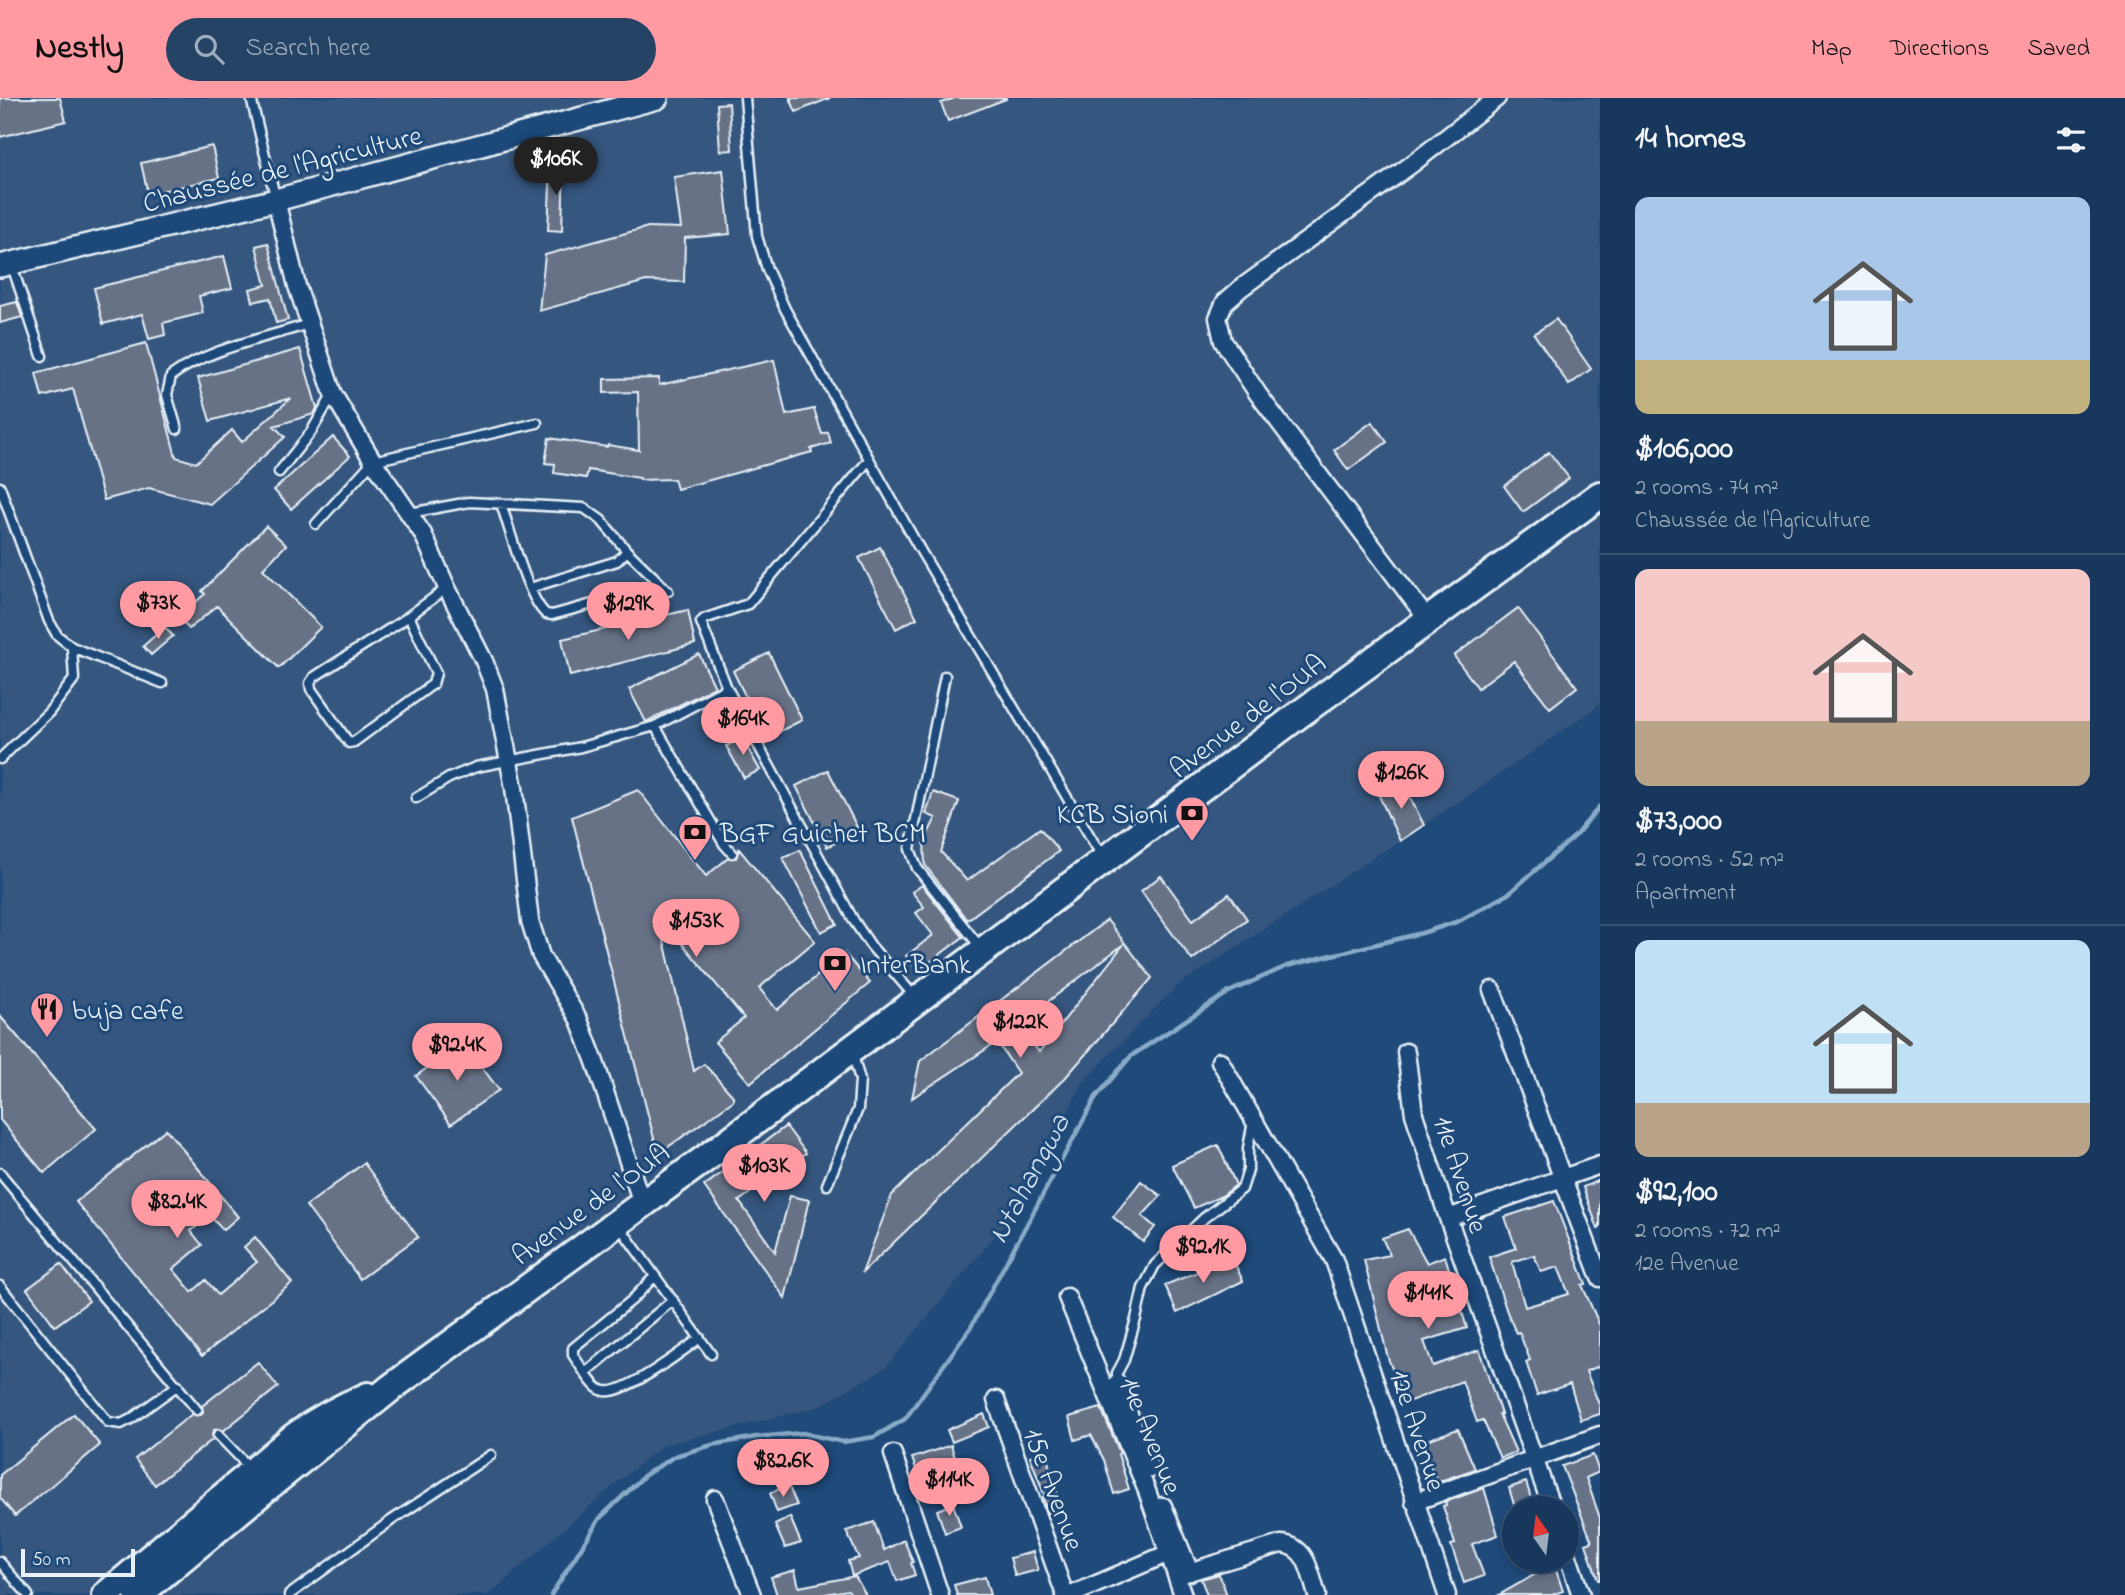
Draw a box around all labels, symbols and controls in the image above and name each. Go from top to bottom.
search box [166,18,656,81]
text: Nestly [35,25,124,73]
icon: search [190,30,228,68]
text: Search here [246,30,370,68]
text: Map [1811,32,1852,67]
text: Directions [1890,32,1989,67]
text: Saved [2027,32,2090,67]
street label: Chaussée de l'Agriculture [139,117,427,226]
text: 14 homes [1635,118,1746,162]
icon: filters [2052,121,2090,159]
pin: $106K [507,138,605,197]
text: $106K [530,143,582,176]
icon: home [1800,243,1926,369]
text: $106,000 [1635,428,1733,472]
text: 2 rooms · 74 m² [1635,472,1779,505]
text: Chaussée de l'Agriculture [1635,505,1870,538]
pin: $73K [117,582,199,641]
pin: $129K [579,582,677,642]
text: $73K [136,587,180,620]
text: $129K [603,588,653,621]
icon: home [1800,615,1926,741]
street label: Avenue de l'OUA [1162,645,1336,790]
pin: $164K [694,698,792,757]
text: $164K [717,703,769,736]
pin: $126K [1352,752,1450,811]
text: $126K [1374,757,1428,790]
bank icon: KCB Sioni [1173,794,1211,843]
place label: KCB Sioni [1057,796,1168,837]
text: $73,000 [1635,800,1722,844]
bank icon: BGF Guichet BCM [676,813,714,862]
place label: BGF Guichet BCM [719,815,926,856]
text: 2 rooms · 52 m² [1635,844,1784,877]
text: Apartment [1635,877,1736,910]
pin: $153K [647,900,745,959]
text: $153K [668,905,724,938]
bank icon: InterBank [816,944,854,993]
place label: InterBank [860,946,972,987]
icon: home [1800,986,1926,1112]
restaurant icon: buja cafe [28,990,66,1039]
place label: buja cafe [72,992,184,1033]
pin: $122K [971,1000,1069,1060]
text: $122K [992,1006,1048,1039]
pin: $92.4K [400,1024,514,1083]
text: $92.4K [428,1029,486,1062]
water label: Ntahangwa [978,1106,1084,1252]
street label: 11e Avenue [1420,1111,1497,1239]
street label: Avenue de l'OUA [504,1134,680,1277]
pin: $103K [715,1144,813,1204]
text: $103K [738,1150,790,1183]
text: $92,100 [1635,1171,1718,1215]
pin: $82.4K [120,1180,234,1240]
text: $82.4K [147,1186,207,1219]
text: 2 rooms · 72 m² [1635,1215,1781,1248]
pin: $92.1K [1146,1226,1260,1285]
text: $92.1K [1175,1231,1231,1264]
text: 12e Avenue [1635,1248,1739,1281]
pin: $141K [1379,1272,1477,1331]
text: $141K [1403,1277,1453,1310]
street label: 12e Avenue [1377,1365,1455,1498]
street label: 14e Avenue [1107,1371,1191,1502]
street label: 15e Avenue [1011,1423,1093,1558]
pin: $82.6K [726,1440,840,1499]
text: $82.6K [753,1445,813,1478]
pin: $114K [900,1458,998,1518]
text: $114K [924,1464,974,1497]
north arrow [1502,1496,1578,1573]
map controls [1502,1496,1579,1573]
scale bar [21,1546,135,1578]
text: 50 m [32,1547,71,1574]

